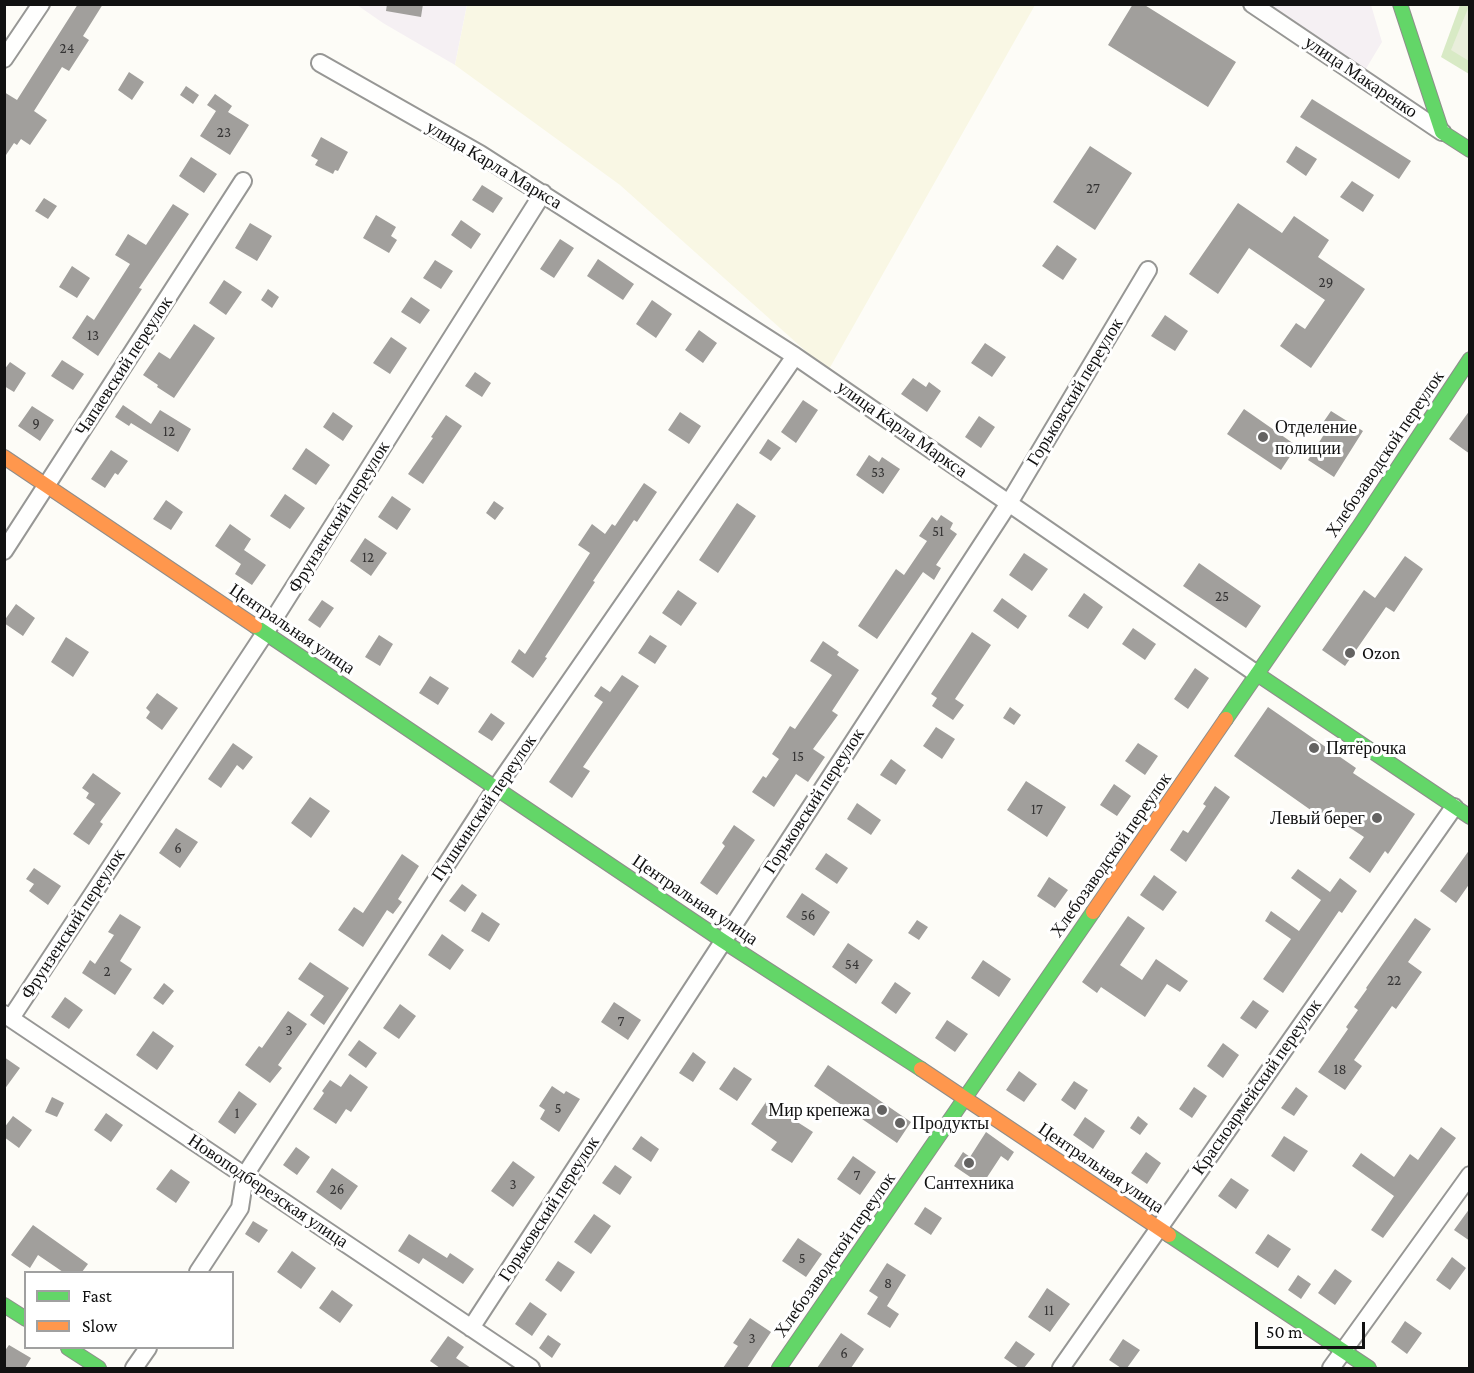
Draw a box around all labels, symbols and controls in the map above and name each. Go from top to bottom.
street label: улица Макаренко [1300,31,1422,123]
house number: 24 [60,39,74,57]
street label: улица Карла Маркса [422,116,566,214]
house number: 23 [217,123,231,141]
house number: 27 [1086,179,1100,197]
house number: 29 [1319,273,1333,291]
street label: Чапаевский переулок [71,292,177,440]
street label: Горьковский переулок [1022,314,1128,470]
house number: 13 [87,326,99,344]
street label: Хлебозаводской переулок [1321,367,1449,541]
street label: улица Карла Маркса [833,376,971,482]
house number: 9 [32,414,40,432]
place label: Отделение полиции [1275,416,1357,458]
house number: 12 [163,422,175,440]
marker: Отделение полиции [1256,430,1270,444]
street label: Фрунзенский переулок [284,437,394,597]
house number: 53 [871,463,885,481]
house number: 51 [932,522,944,540]
house number: 12 [362,548,374,566]
street label: Центральная улица [225,579,359,679]
house number: 25 [1215,587,1229,605]
place label: Ozon [1362,642,1400,664]
marker: Ozon [1343,646,1357,660]
street label: Горьковский переулок [759,724,869,878]
street label: Пушкинский переулок [427,731,541,885]
place label: Пятёрочка [1326,737,1406,759]
marker: Пятёрочка [1307,741,1321,755]
house number: 15 [792,747,804,765]
street label: Хлебозаводской переулок [1046,768,1176,942]
house number: 17 [1031,800,1043,818]
place label: Левый берег [1270,807,1365,829]
marker: Левый берег [1370,811,1384,825]
house number: 6 [174,839,182,857]
street label: Фрунзенский переулок [16,845,130,1003]
street label: Центральная улица [628,850,762,950]
house number: 56 [801,906,815,924]
house number: 54 [845,955,859,973]
house number: 2 [103,962,111,980]
house number: 22 [1387,971,1401,989]
street label: Красноармейский переулок [1188,995,1326,1179]
house number: 7 [618,1012,624,1030]
house number: 3 [285,1021,293,1039]
house number: 18 [1333,1060,1347,1078]
house number: 5 [554,1099,562,1117]
place label: Мир крепежа [768,1099,870,1121]
marker: Мир крепежа [875,1103,889,1117]
house number: 1 [235,1104,239,1122]
place label: Продукты [912,1112,989,1134]
marker: Продукты [893,1116,907,1130]
street label: Центральная улица [1034,1118,1168,1218]
street label: Новоподберезская улица [184,1129,352,1253]
street label: Горьковский переулок [494,1132,604,1286]
marker: Сантехника [962,1156,976,1170]
house number: 7 [854,1166,860,1184]
street label: Хлебозаводской переулок [770,1168,900,1342]
place label: Сантехника [924,1172,1014,1194]
house number: 3 [509,1175,517,1193]
house number: 26 [330,1180,344,1198]
house number: 5 [798,1249,806,1267]
legend [24,1271,234,1349]
house number: 8 [884,1274,892,1292]
text: Fast [82,1286,112,1306]
house number: 11 [1044,1301,1054,1319]
scale bar [1258,1310,1368,1348]
text: Slow [82,1316,117,1336]
text: 50 m [1266,1322,1303,1342]
house number: 3 [748,1329,756,1347]
house number: 6 [840,1344,848,1362]

